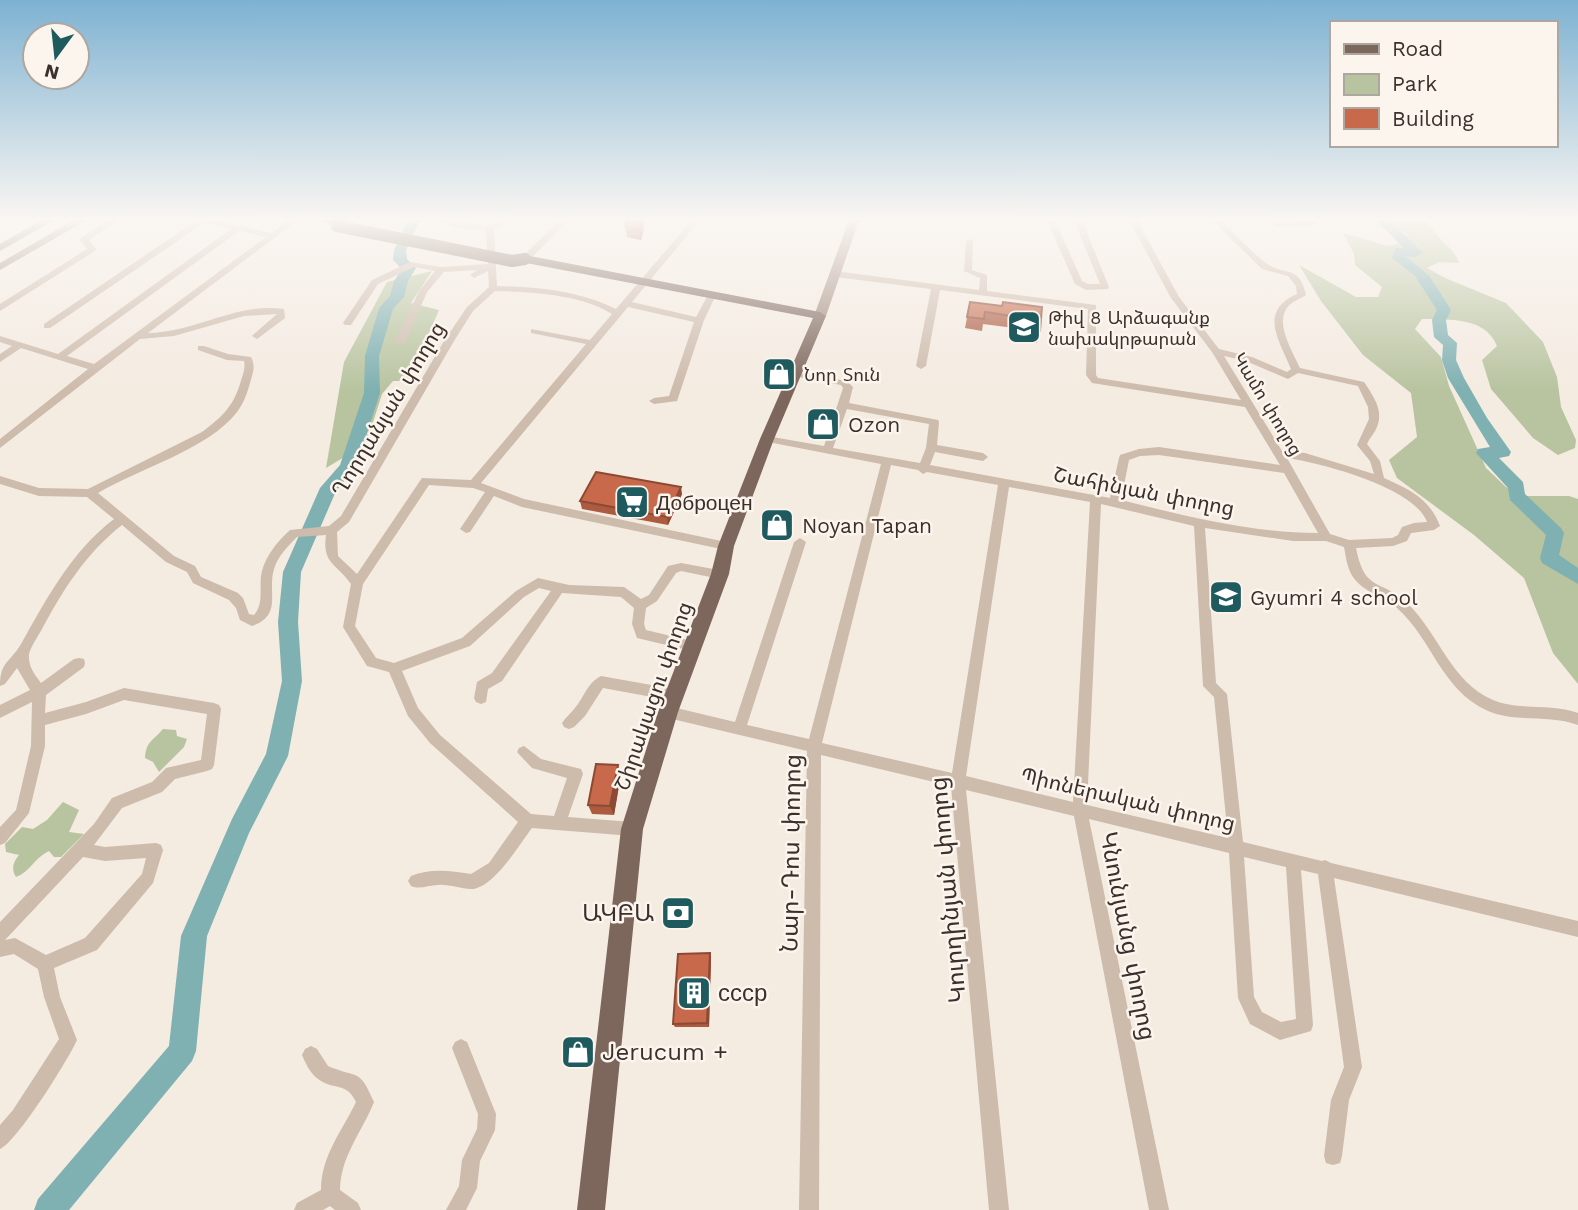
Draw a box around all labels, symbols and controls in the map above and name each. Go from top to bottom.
north arrow [21,21,91,91]
legend [1330,21,1557,147]
text: Road [1392,36,1443,61]
text: N [42,59,62,85]
text: Park [1392,71,1437,96]
text: Building [1392,106,1474,131]
place label: Թիվ 8 Արձագանք նախակրթարան [1048,307,1210,349]
school or university icon: Թիվ 8 Արձագանք նախակրթարան [1005,308,1043,346]
street label: Ղորղանյան փողոց [326,317,450,501]
street label: Կամո փողոց [1229,349,1307,459]
shop icon: Նոր Տուն [760,355,798,393]
place label: Նոր Տուն [804,364,880,385]
shop icon: Ozon [804,405,842,443]
place label: Ozon [848,412,900,437]
street label: Շահինյան փողոց [1051,461,1237,521]
supermarket icon: Доброцен [613,483,651,521]
place label: Доброцен [656,490,753,515]
shop icon: Noyan Tapan [758,506,796,544]
place label: Noyan Tapan [802,513,932,538]
school or university icon: Gyumri 4 school [1207,578,1245,616]
place label: Gyumri 4 school [1250,585,1418,610]
street label: Շիրակացու փողոց [609,598,697,794]
street label: Նար-Դոս փողոց [775,754,807,952]
street label: Պիոներական փողոց [1018,762,1238,836]
street label: Կուրղինյան փողոց [924,776,972,1004]
street label: Կնունյանց փողոց [1094,829,1162,1043]
bank icon: ԱԿԲԱ [659,894,697,932]
place label: ԱԿԲԱ [582,899,654,927]
building icon: ссср [675,974,713,1012]
place label: ссср [718,979,767,1007]
shop icon: Jerucum + [559,1033,597,1071]
place label: Jerucum + [602,1038,728,1066]

